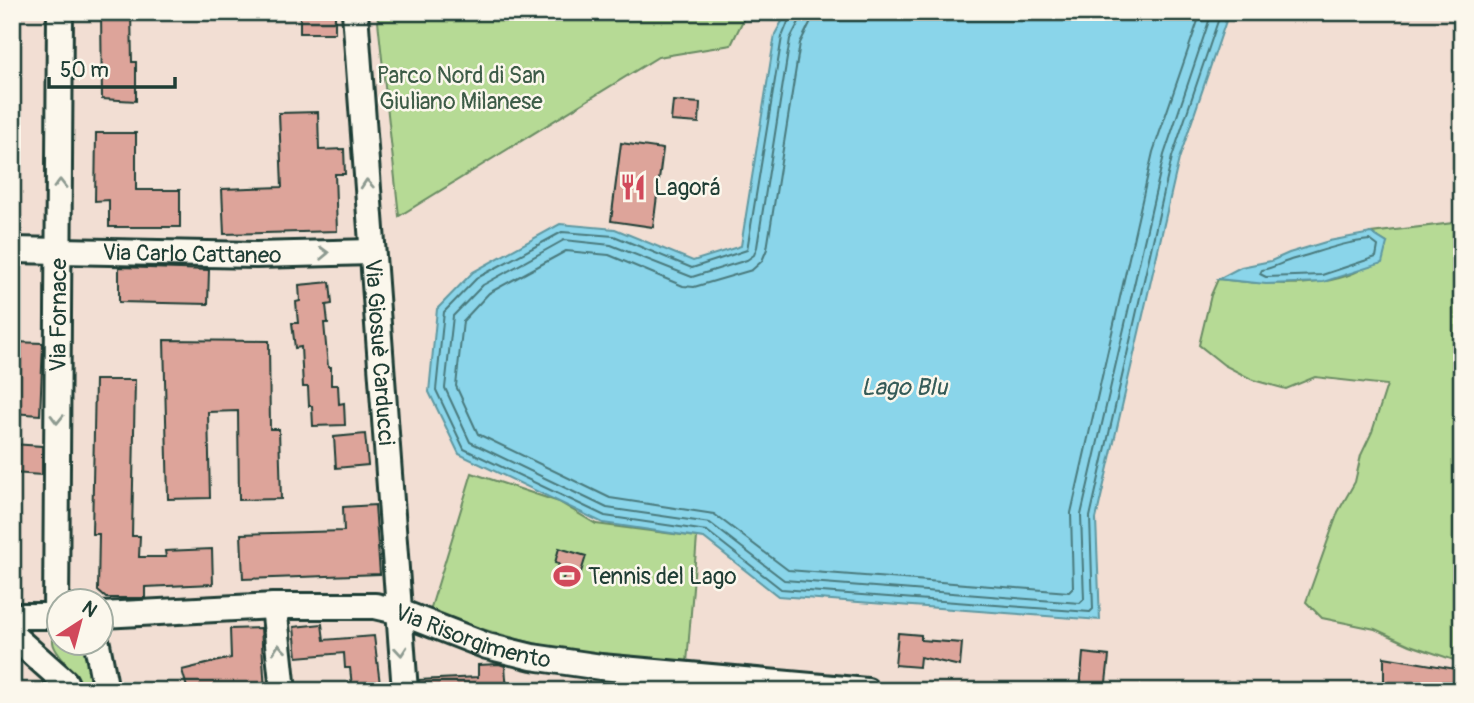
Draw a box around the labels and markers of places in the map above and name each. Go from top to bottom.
restaurant icon: Lagorá [618,172,648,202]
place label: Lagorá [654,173,721,202]
sports icon: Tennis del Lago [552,561,582,591]
place label: Tennis del Lago [588,562,737,591]

